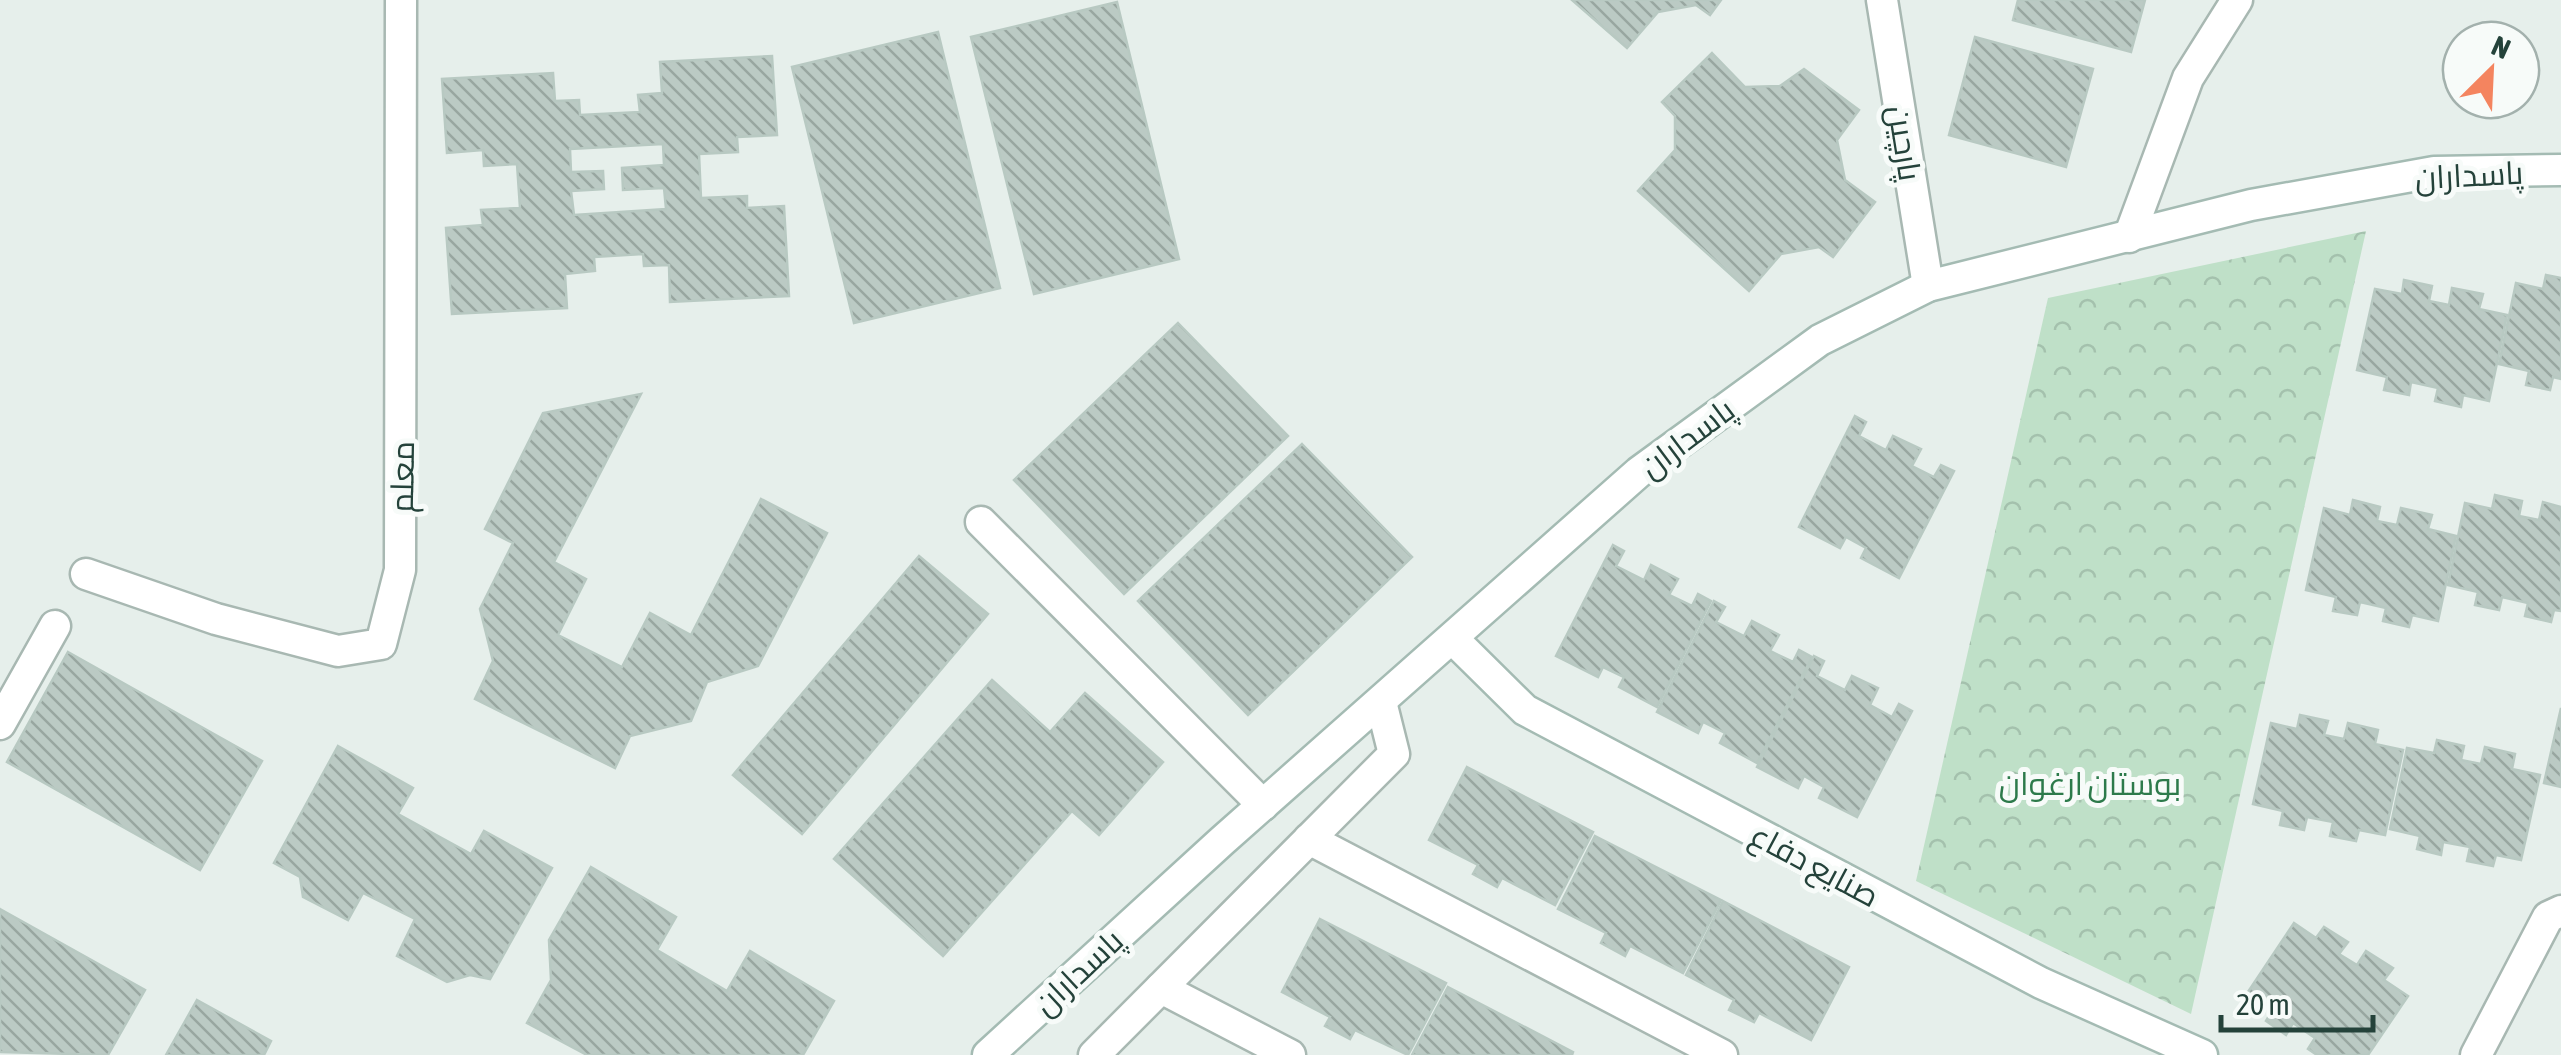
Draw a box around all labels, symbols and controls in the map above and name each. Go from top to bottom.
north arrow [2441,20,2541,120]
text: N [2487,29,2515,65]
street label: پارچین [1878,103,1929,184]
street label: پاسداران [2414,154,2525,199]
street label: پاسداران [1633,390,1744,488]
street label: معلم [383,441,425,513]
park label: بوستان ارغوان [1999,765,2181,803]
street label: صنایع دفاع [1743,816,1886,918]
street label: پاسداران [1026,921,1133,1025]
scale bar [2221,970,2374,1032]
text: 20 m [2236,987,2290,1021]

